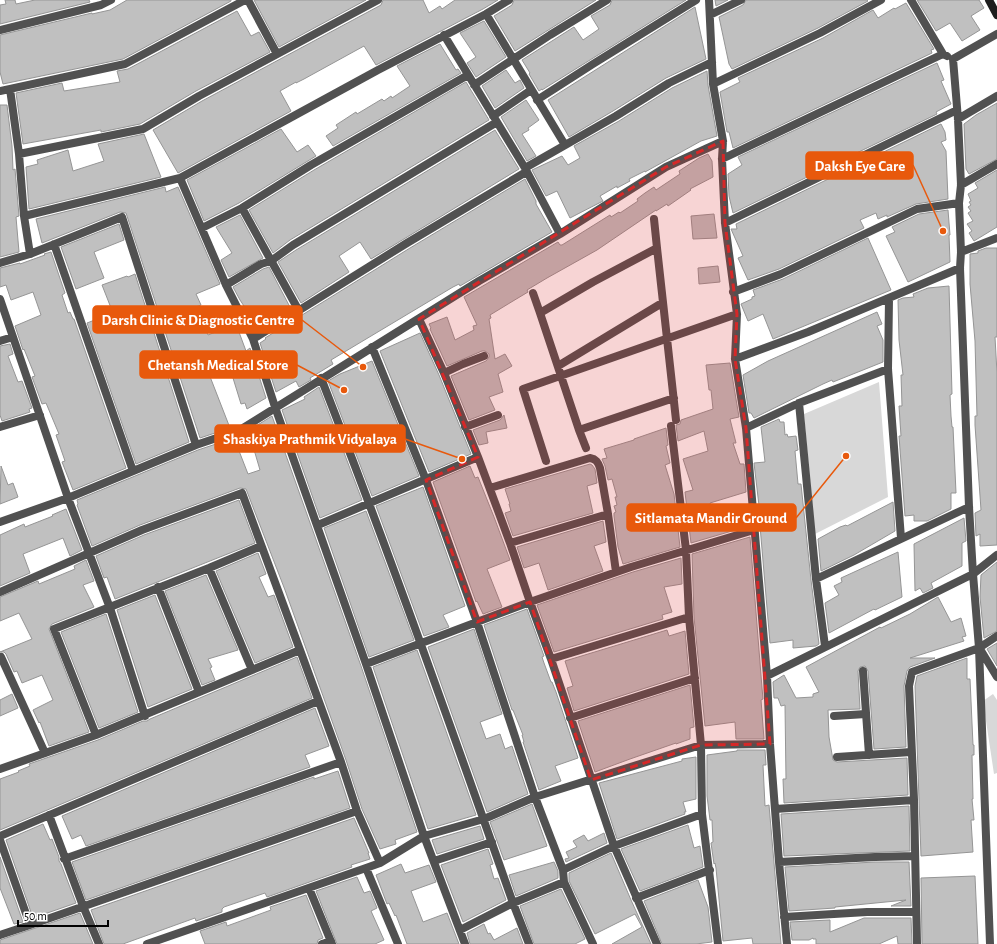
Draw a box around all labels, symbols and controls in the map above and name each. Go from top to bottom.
callout: Daksh Eye Care [806,152,913,179]
text: Daksh Eye Care [815,159,905,174]
callout: Darsh Clinic & Diagnostic Centre [93,306,302,333]
text: Darsh Clinic & Diagnostic Centre [101,313,295,328]
callout: Chetansh Medical Store [140,351,297,378]
text: Chetansh Medical Store [148,358,288,373]
callout: Shaskiya Prathmik Vidyalaya [215,425,405,452]
text: Shaskiya Prathmik Vidyalaya [223,432,397,447]
callout: Sitlamata Mandir Ground [627,504,796,531]
text: Sitlamata Mandir Ground [635,511,787,526]
scale bar [18,902,108,928]
text: 50 m [24,910,47,922]

